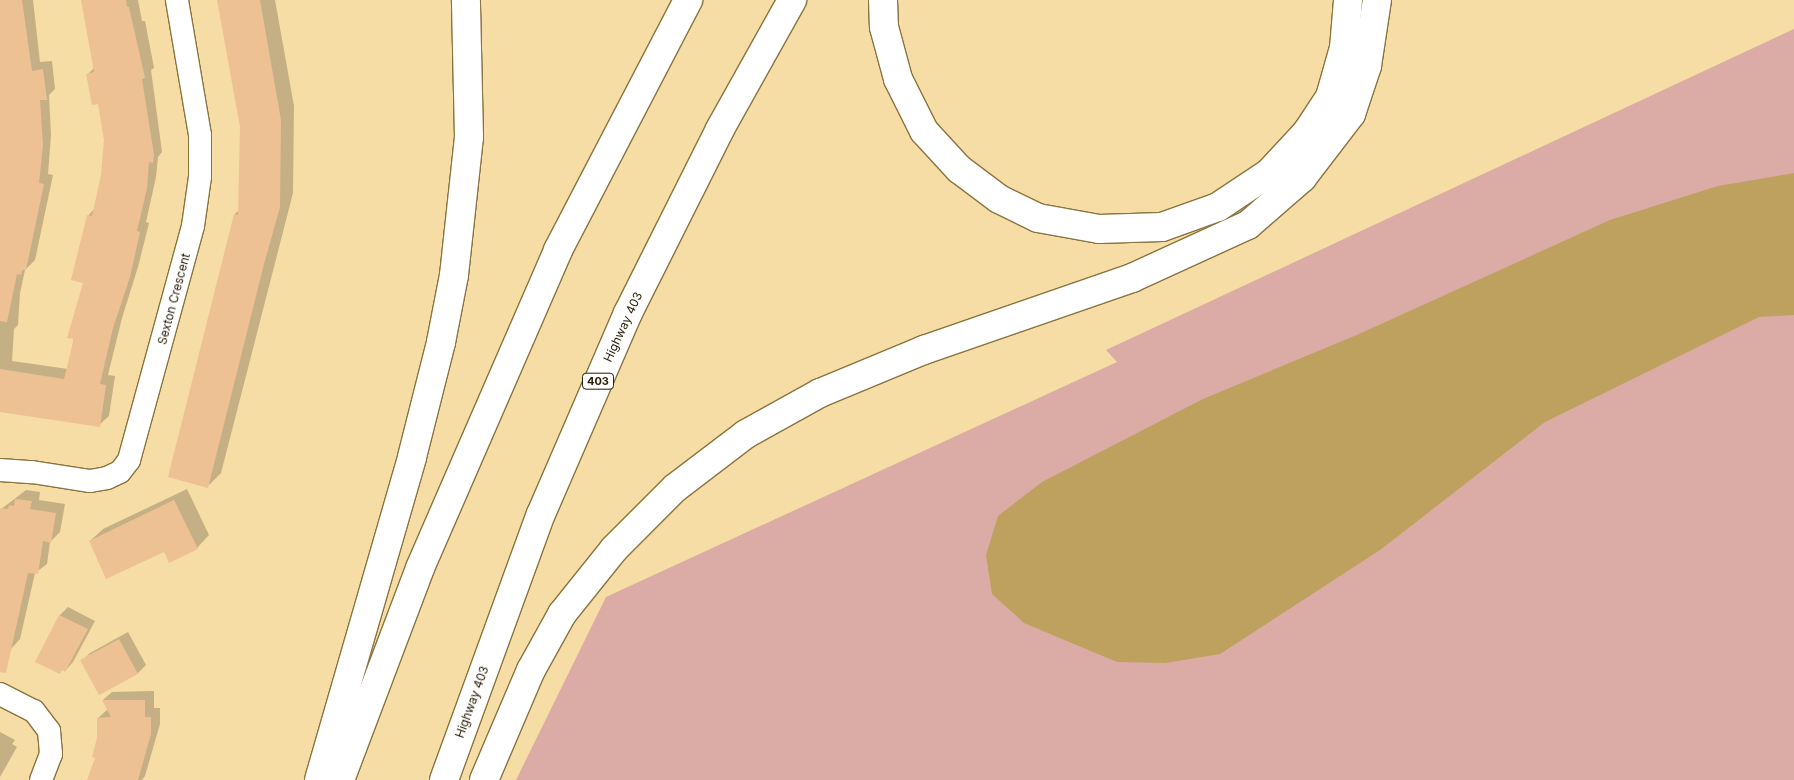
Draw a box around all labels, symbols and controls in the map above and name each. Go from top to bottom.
street label: Sexton Crescent [155,252,193,346]
street label: Highway 403 [601,290,645,364]
road number: 403 [582,372,614,390]
street label: Highway 403 [452,664,492,740]

